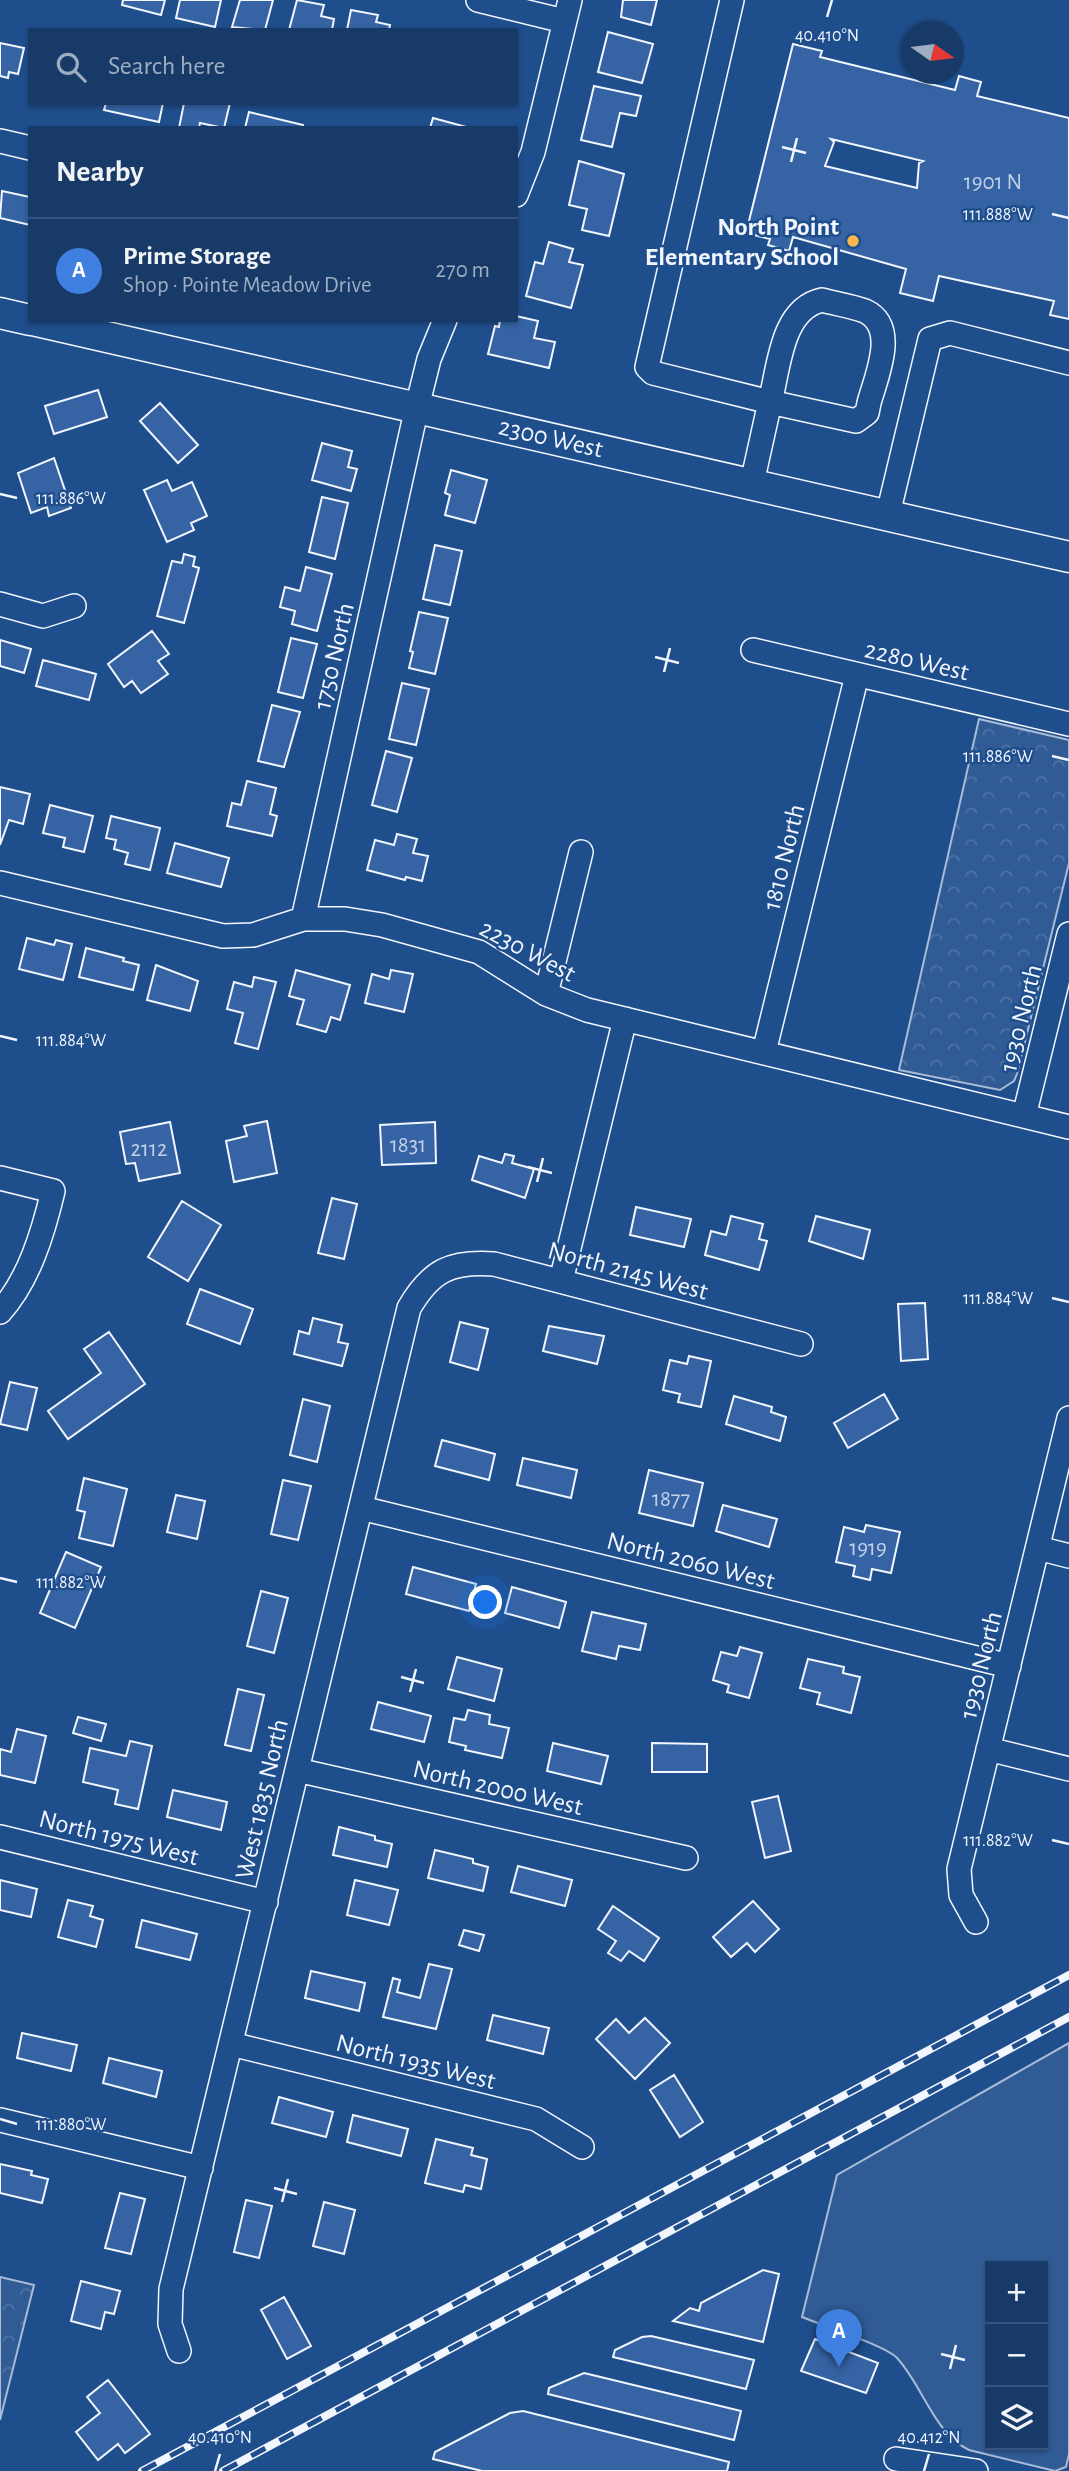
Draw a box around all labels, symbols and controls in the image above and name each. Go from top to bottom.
north arrow [901,21,964,84]
text: 40.410°N [795,27,859,45]
search box [28,28,518,105]
icon: search [52,48,90,86]
text: Search here [108,53,226,79]
text: Nearby [56,157,144,187]
house number: 1901 N [964,171,1022,194]
text: 111.888°W [963,206,1033,224]
place label: North Point Elementary School [645,214,839,270]
marker: North Point Elementary School [845,233,861,249]
text: Prime Storage [123,243,271,269]
text: A [72,259,86,282]
text: 270 m [436,259,490,282]
text: Shop · Pointe Meadow Drive [123,274,372,297]
street label: 2300 West [496,413,605,463]
text: 111.886°W [36,490,106,508]
street label: 1750 North [309,600,359,712]
street label: 2280 West [862,636,971,686]
text: 111.886°W [963,748,1033,766]
street label: 1810 North [758,802,810,913]
street label: 2230 West [475,915,580,987]
street label: 1930 North [995,962,1047,1075]
text: 111.884°W [36,1032,106,1050]
house number: 1831 [390,1134,426,1157]
house number: 2112 [131,1138,167,1161]
street label: North 2145 West [545,1237,711,1305]
text: 111.884°W [963,1290,1033,1308]
house number: 1877 [652,1488,690,1511]
street label: North 2060 West [604,1528,777,1594]
house number: 1919 [849,1537,887,1560]
text: 111.882°W [36,1574,106,1592]
your location [468,1585,502,1619]
street label: 1930 North [955,1609,1007,1722]
street label: West 1835 North [231,1717,293,1882]
street label: North 2000 West [410,1756,585,1820]
street label: North 1975 West [36,1806,201,1870]
text: 111.882°W [963,1832,1033,1850]
street label: North 1935 West [333,2030,498,2094]
text: 111.880°W [36,2116,106,2134]
map controls [985,2261,1048,2450]
button: + [985,2261,1048,2324]
pin: A [816,2309,862,2367]
button: − [985,2324,1048,2387]
button: layers [985,2387,1048,2450]
text: 40.410°N [188,2429,252,2447]
text: 40.412°N [898,2429,960,2447]

